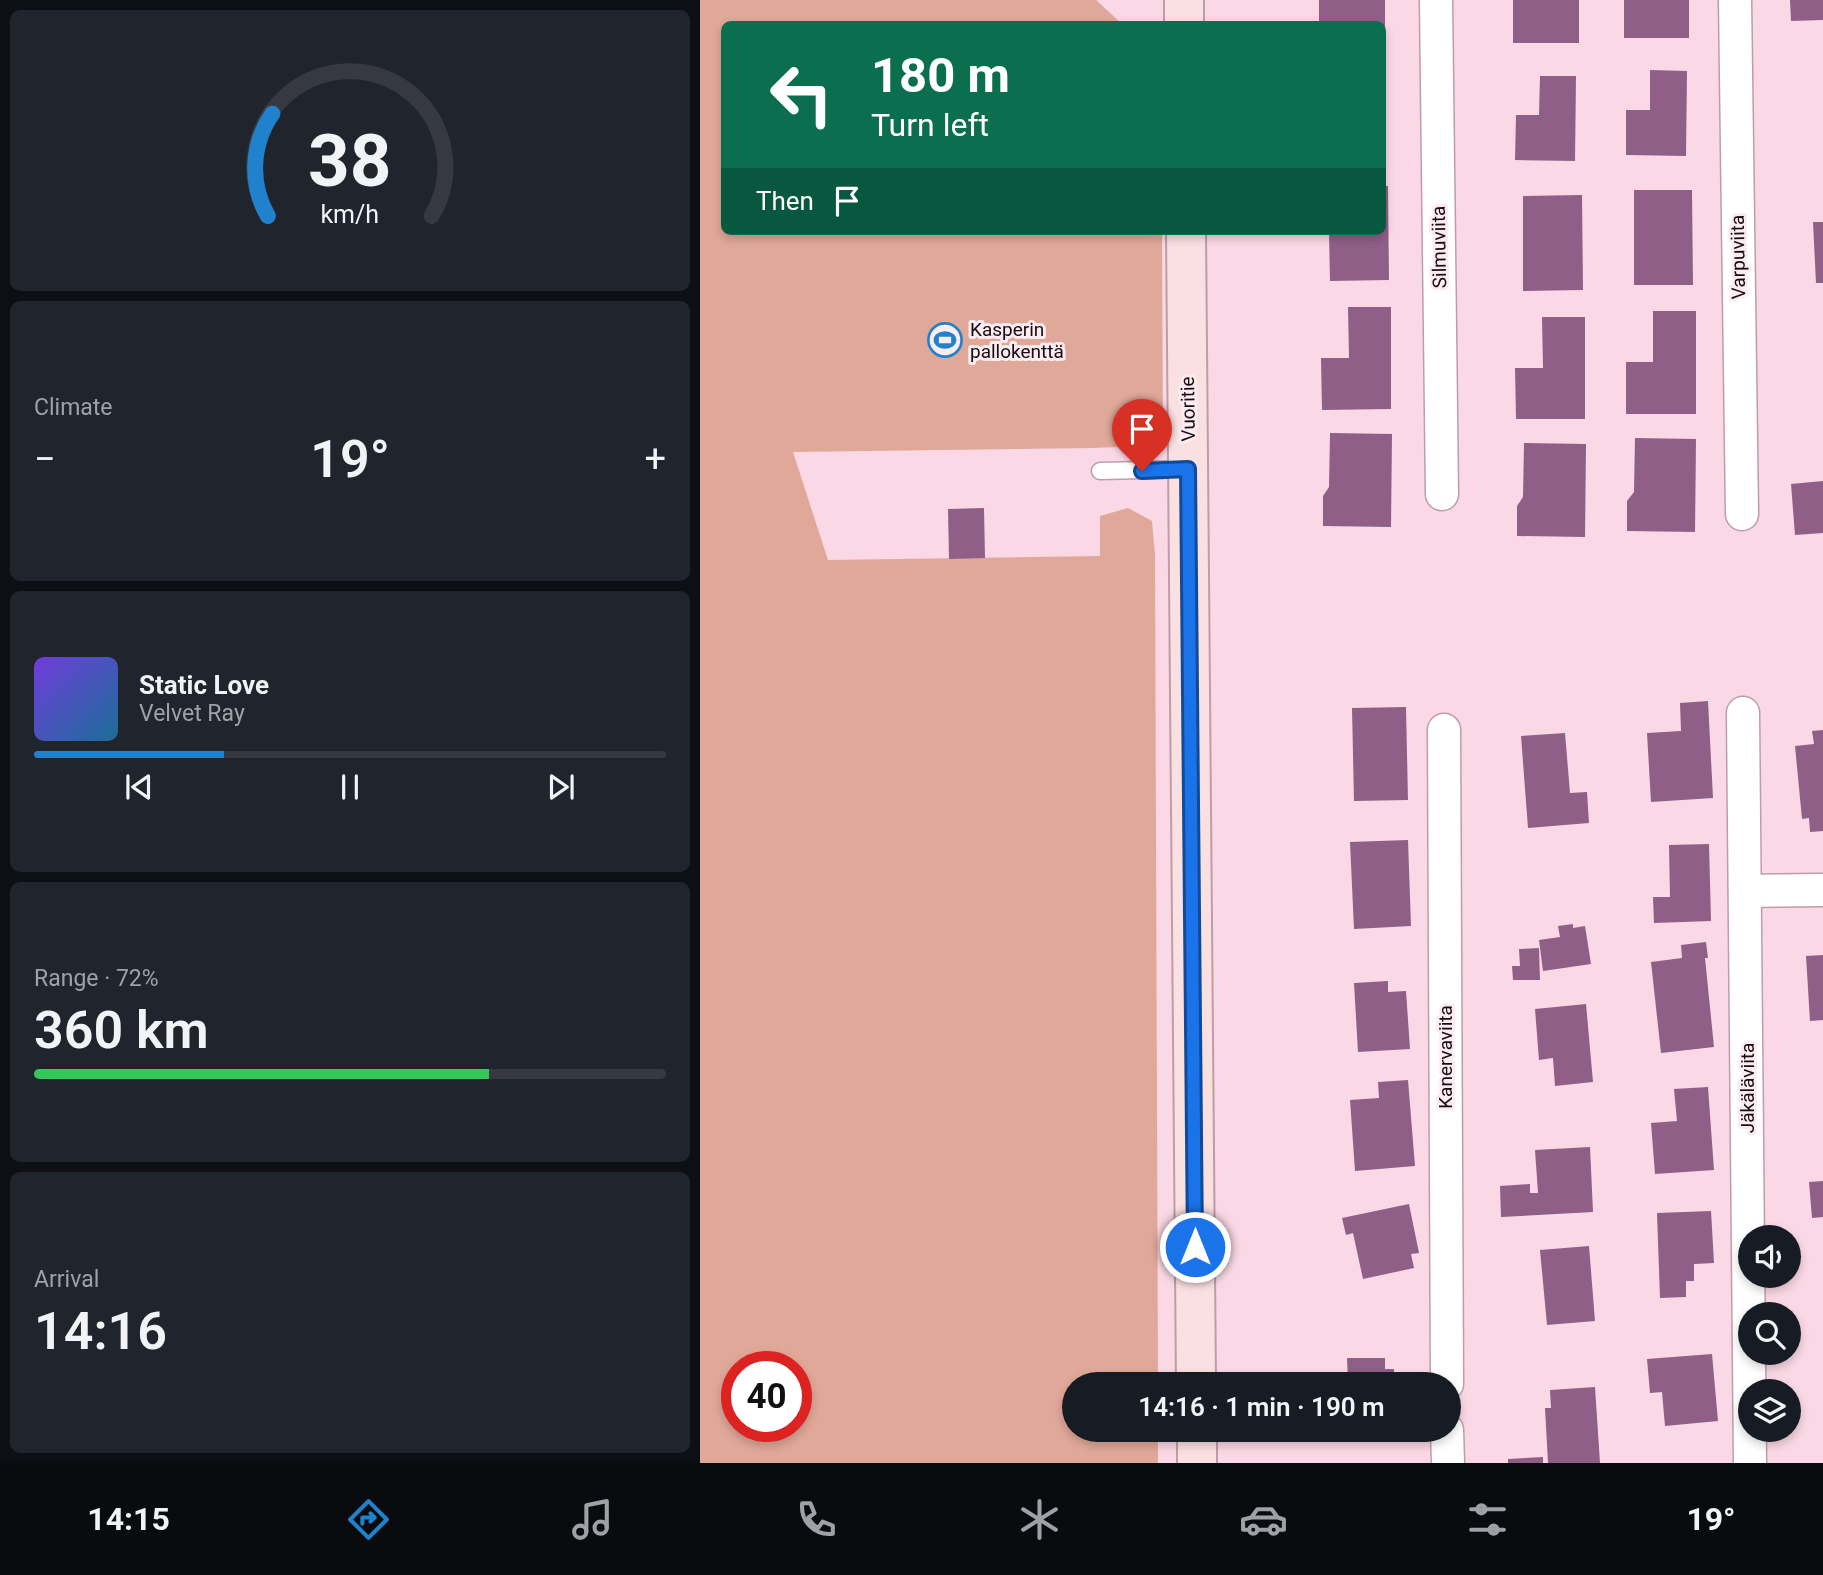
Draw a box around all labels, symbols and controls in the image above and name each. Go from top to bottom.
text: 180 m [871,47,1010,104]
icon: left [756,49,847,140]
text: Turn left [871,106,989,144]
text: 38 [308,119,392,205]
icon: arrive [828,182,866,220]
text: Then [756,186,814,216]
text: km/h [321,200,379,229]
street label: Silmuviita [1427,205,1451,289]
street label: Varpuviita [1726,215,1750,299]
place label: Kasperin pallokenttä [970,318,1064,363]
sports icon: Kasperin pallokenttä [926,321,964,359]
street label: Vuoritie [1176,376,1200,442]
text: Climate [34,394,113,421]
pin [1112,399,1172,471]
icon: arrive [1123,410,1161,448]
text: 19° [310,429,390,490]
text: − [34,437,56,481]
text: + [644,437,666,481]
text: Static Love [139,670,269,700]
text: Velvet Ray [139,700,245,727]
icon: previous [120,768,158,806]
icon: pause [331,768,369,806]
icon: next [542,768,580,806]
text: Range · 72% [34,965,159,992]
text: 360 km [34,1000,209,1061]
street label: Kanervaviita [1434,1005,1457,1109]
street label: Jäkäläviita [1736,1043,1759,1133]
position arrow [1158,1210,1232,1284]
map controls [1738,1225,1801,1442]
button: sound [1738,1225,1801,1288]
text: Arrival [34,1266,99,1293]
text: 14:16 [34,1301,167,1362]
button: search [1738,1302,1801,1365]
speed limit sign: 40 [721,1351,812,1442]
button: layers [1738,1379,1801,1442]
text: 14:16 · 1 min · 190 m [1138,1392,1385,1422]
icon: directions [344,1495,393,1544]
icon: music [568,1495,617,1544]
icon: phone [792,1495,841,1544]
icon: climate [1015,1495,1064,1544]
icon: car [1239,1495,1288,1544]
icon: filters [1463,1495,1512,1544]
text: 14:15 [87,1500,170,1538]
text: 19° [1686,1500,1736,1538]

